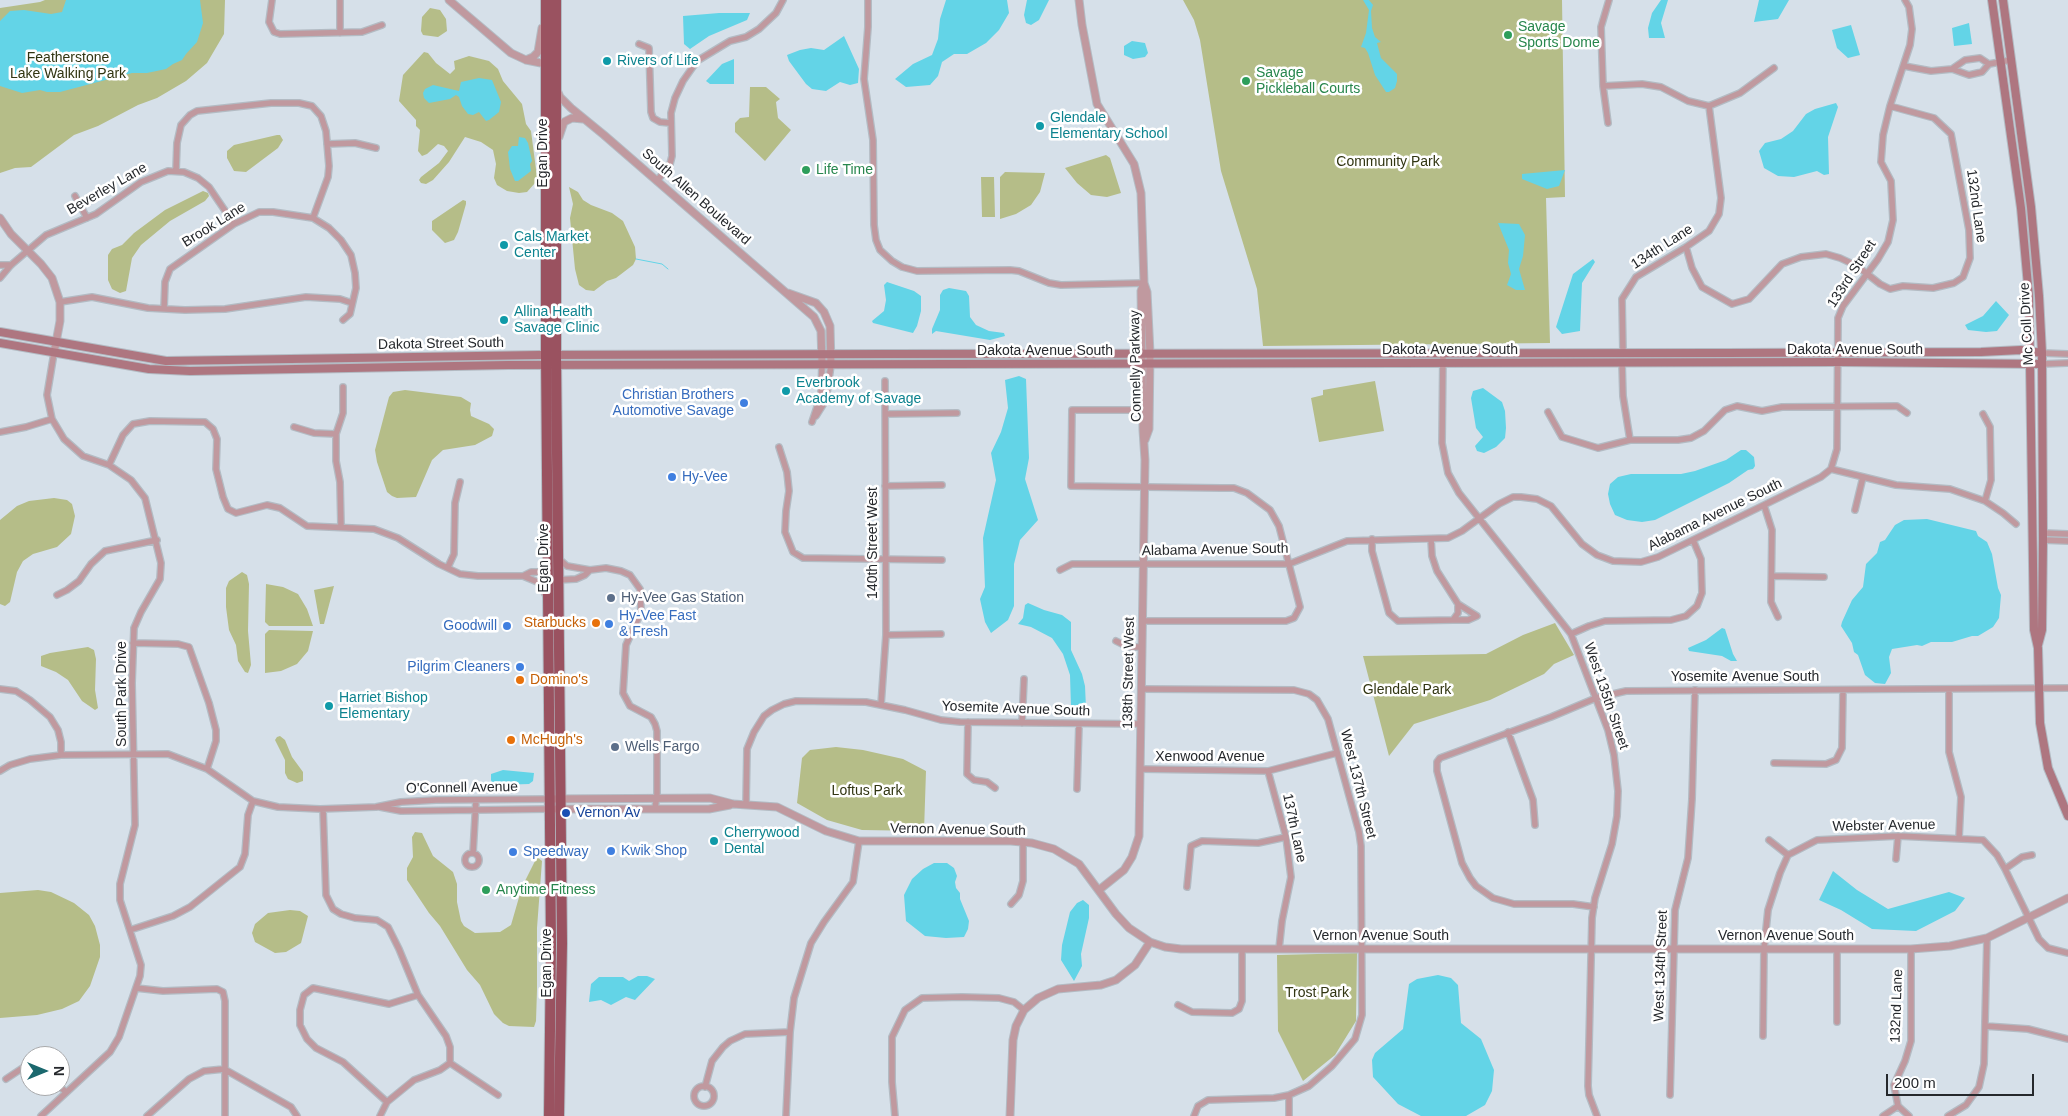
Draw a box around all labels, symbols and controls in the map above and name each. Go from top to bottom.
place label: Savage Sports Dome [1518,19,1600,52]
marker: Savage Sports Dome [1502,29,1514,41]
park label: Featherstone Lake Walking Park [10,50,126,82]
place label: Rivers of Life [617,53,699,69]
marker: Rivers of Life [601,55,613,67]
place label: Savage Pickleball Courts [1256,65,1360,98]
marker: Savage Pickleball Courts [1240,75,1252,87]
place label: Glendale Elementary School [1050,110,1168,142]
street label: Egan Drive [535,118,551,188]
marker: Glendale Elementary School [1034,120,1046,132]
street label: South Allen Boulevard [638,145,754,249]
park label: Community Park [1336,154,1440,170]
street label: Beverley Lane [64,159,150,219]
place label: Life Time [816,162,873,178]
marker: Life Time [800,164,812,176]
street label: 132nd Lane [1963,168,1989,244]
street label: Brook Lane [179,199,249,251]
street label: 134th Lane [1628,221,1696,273]
place label: Cals Market Center [514,229,589,262]
street label: 133rd Street [1824,237,1880,311]
marker: Cals Market Center [498,239,510,251]
street label: Mc Coll Drive [2016,282,2038,366]
place label: Allina Health Savage Clinic [514,304,600,336]
street label: Connelly Parkway [1127,310,1145,422]
marker: Allina Health Savage Clinic [498,314,510,326]
street label: Dakota Street South [378,335,504,353]
street label: Dakota Avenue South [1382,342,1518,358]
street label: Dakota Avenue South [1787,342,1923,358]
street label: Dakota Avenue South [977,343,1113,359]
place label: Everbrook Academy of Savage [796,375,921,408]
marker: Everbrook Academy of Savage [780,385,792,397]
place label: Christian Brothers Automotive Savage [613,387,734,420]
marker: Christian Brothers Automotive Savage [738,397,750,409]
place label: Hy-Vee [682,469,728,485]
marker: Hy-Vee [666,471,678,483]
street label: Alabama Avenue South [1645,475,1785,555]
street label: 140th Street West [865,487,881,599]
street label: Egan Drive [536,523,552,593]
street label: Alabama Avenue South [1141,540,1289,560]
place label: Hy-Vee Gas Station [621,590,744,606]
marker: Hy-Vee Gas Station [605,592,617,604]
place label: Hy-Vee Fast & Fresh [619,608,696,640]
place label: Starbucks [524,615,586,631]
marker: Starbucks [590,617,602,629]
street label: 138th Street West [1120,617,1138,729]
place label: Goodwill [443,618,497,634]
marker: Hy-Vee Fast & Fresh [603,618,615,630]
marker: Goodwill [501,620,513,632]
street label: West 135th Street [1580,640,1632,752]
street label: South Park Drive [114,641,130,747]
place label: Pilgrim Cleaners [407,659,510,675]
marker: Pilgrim Cleaners [514,661,526,673]
street label: Yosemite Avenue South [1671,669,1819,685]
place label: Domino's [530,672,588,688]
marker: Domino's [514,674,526,686]
park label: Glendale Park [1363,682,1451,698]
place label: Harriet Bishop Elementary [339,690,428,722]
street label: Yosemite Avenue South [941,698,1091,720]
marker: Harriet Bishop Elementary [323,700,335,712]
street label: West 137th Street [1336,728,1380,840]
place label: McHugh's [521,732,583,748]
marker: McHugh's [505,734,517,746]
place label: Wells Fargo [625,739,699,755]
marker: Wells Fargo [609,741,621,753]
street label: Xenwood Avenue [1155,749,1265,765]
street label: O'Connell Avenue [406,779,518,797]
park label: Loftus Park [832,783,902,799]
street label: 137th Lane [1278,792,1310,864]
place label: Vernon Av [576,805,640,821]
marker: Vernon Av [560,807,572,819]
street label: Webster Avenue [1832,817,1936,835]
street label: Vernon Avenue South [890,820,1026,840]
place label: Cherrywood Dental [724,825,799,858]
marker: Cherrywood Dental [708,835,720,847]
place label: Kwik Shop [621,843,687,859]
place label: Speedway [523,844,588,860]
marker: Kwik Shop [605,845,617,857]
marker: Speedway [507,846,519,858]
place label: Anytime Fitness [496,882,596,898]
marker: Anytime Fitness [480,884,492,896]
street label: West 134th Street [1651,910,1671,1022]
street label: Egan Drive [539,928,555,998]
street label: Vernon Avenue South [1313,928,1449,944]
street label: Vernon Avenue South [1718,928,1854,944]
street label: 132nd Lane [1887,969,1907,1043]
park label: Trost Park [1285,985,1349,1001]
north arrow [20,1046,70,1096]
scale bar [1888,1064,2036,1096]
text: N [51,1066,67,1076]
text: 200 m [1894,1074,1936,1091]

